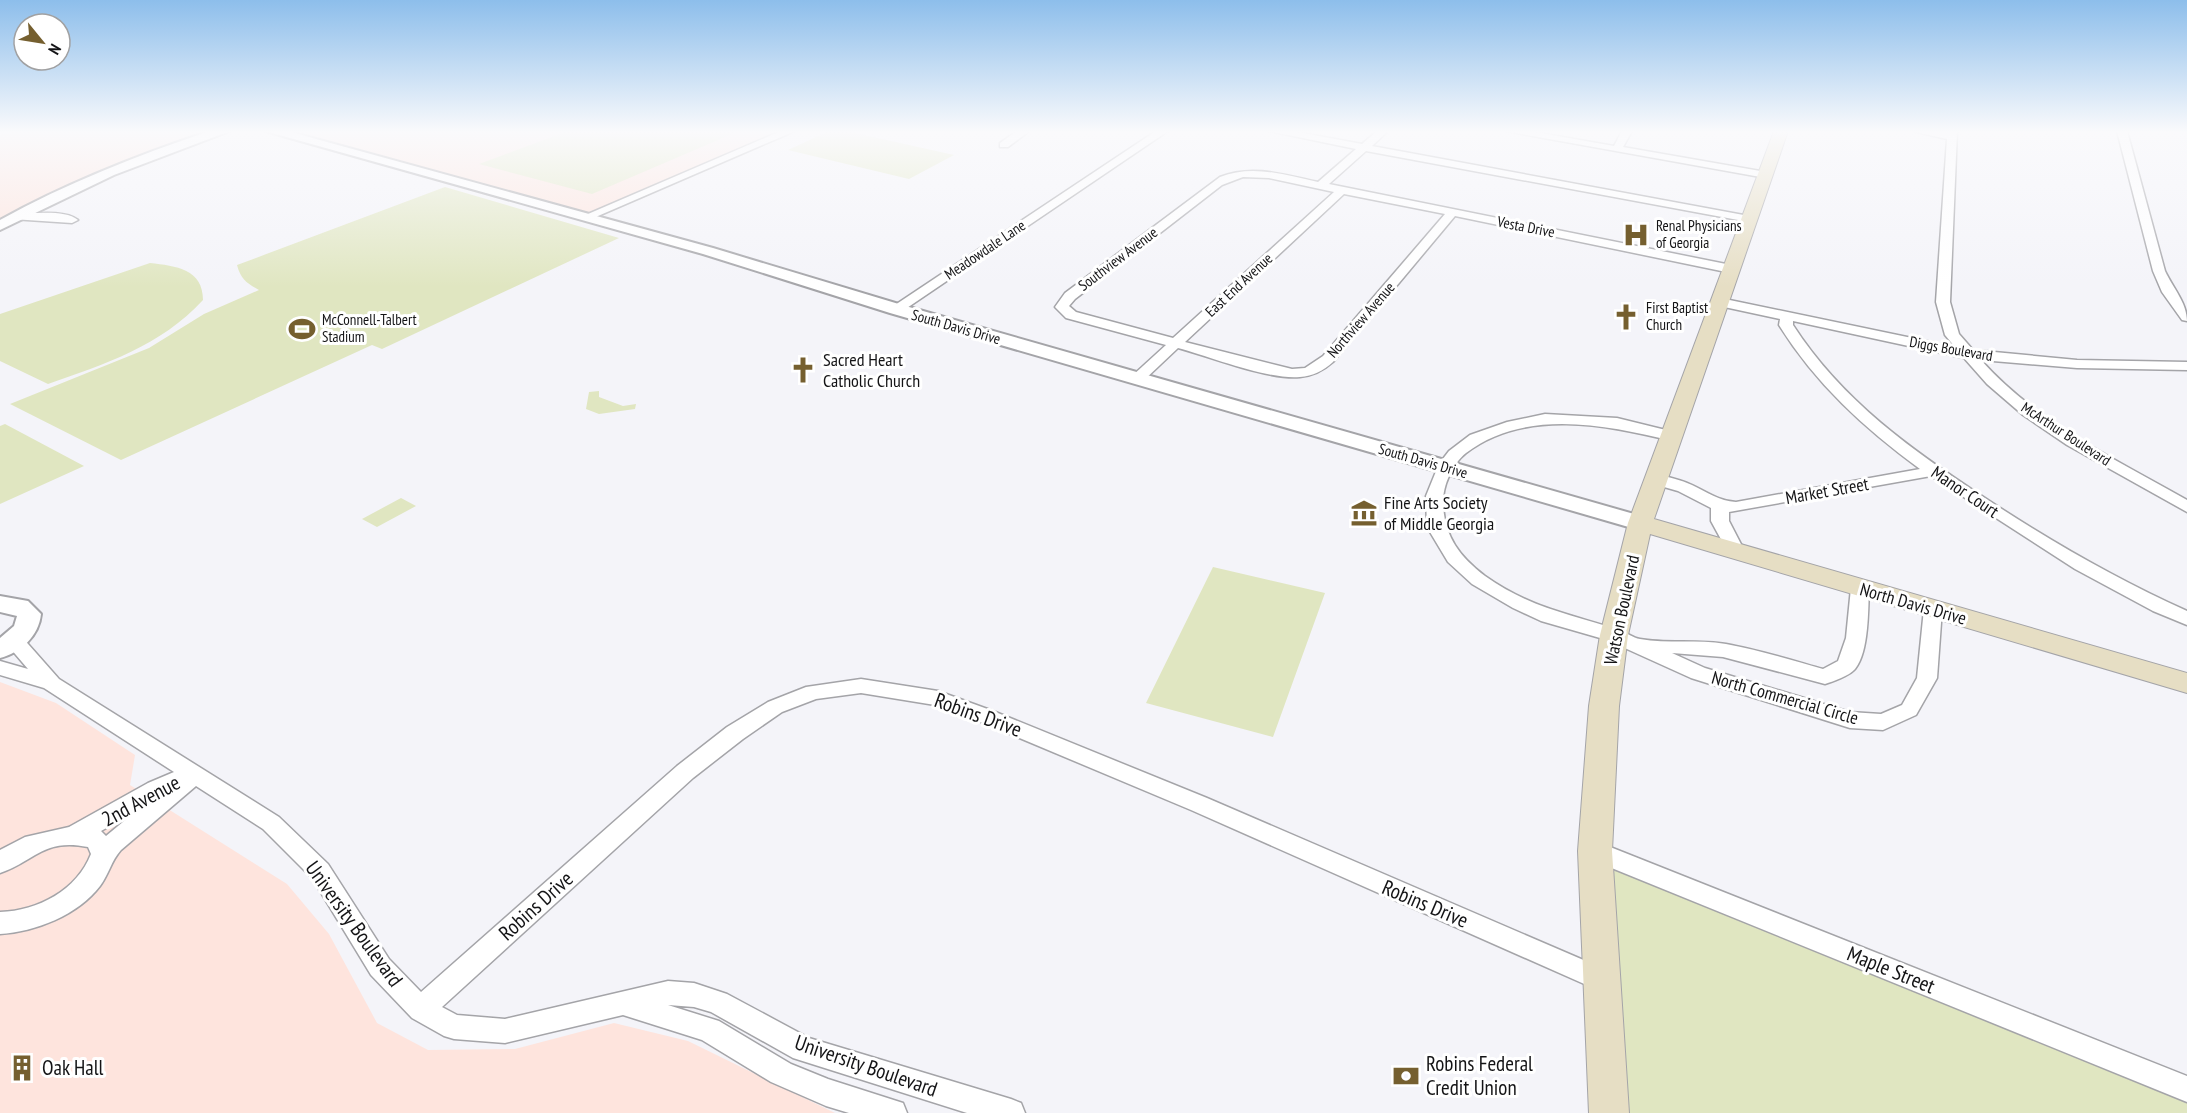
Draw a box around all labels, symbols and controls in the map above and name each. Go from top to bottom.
north arrow [12,12,72,72]
text: N [44,41,66,58]
street label: Vesta Drive [1495,211,1556,241]
street label: Meadowdale Lane [941,216,1029,284]
place label: Renal Physicians of Georgia [1656,216,1742,252]
hospital icon: Renal Physicians of Georgia [1621,220,1651,250]
street label: Southview Avenue [1074,223,1161,295]
street label: East End Avenue [1201,249,1276,321]
street label: Northview Avenue [1323,278,1399,361]
place label: First Baptist Church [1646,298,1708,334]
church icon: First Baptist Church [1611,302,1641,332]
street label: South Davis Drive [909,305,1003,348]
place label: McConnell-Talbert Stadium [322,310,417,346]
sports icon: McConnell-Talbert Stadium [287,314,317,344]
street label: Diggs Boulevard [1908,332,1994,365]
place label: Sacred Heart Catholic Church [823,348,920,392]
church icon: Sacred Heart Catholic Church [788,355,818,385]
street label: McArthur Boulevard [2018,398,2115,470]
street label: South Davis Drive [1376,439,1470,482]
street label: Manor Court [1927,461,2004,523]
street label: Market Street [1784,472,1870,509]
place label: Fine Arts Society of Middle Georgia [1384,491,1494,535]
museum icon: Fine Arts Society of Middle Georgia [1349,498,1379,528]
street label: Watson Boulevard [1599,553,1644,667]
street label: North Davis Drive [1857,577,1969,630]
street label: North Commercial Circle [1709,666,1861,729]
street label: Robins Drive [931,686,1026,743]
street label: 2nd Avenue [97,769,185,832]
street label: University Boulevard [300,855,409,992]
street label: Robins Drive [493,865,578,946]
street label: Robins Drive [1378,873,1472,934]
street label: Maple Street [1843,940,1939,999]
street label: University Boulevard [791,1029,941,1103]
place label: Robins Federal Credit Union [1426,1050,1533,1101]
building icon: Oak Hall [7,1053,37,1083]
place label: Oak Hall [42,1054,104,1081]
bank icon: Robins Federal Credit Union [1391,1061,1421,1091]

